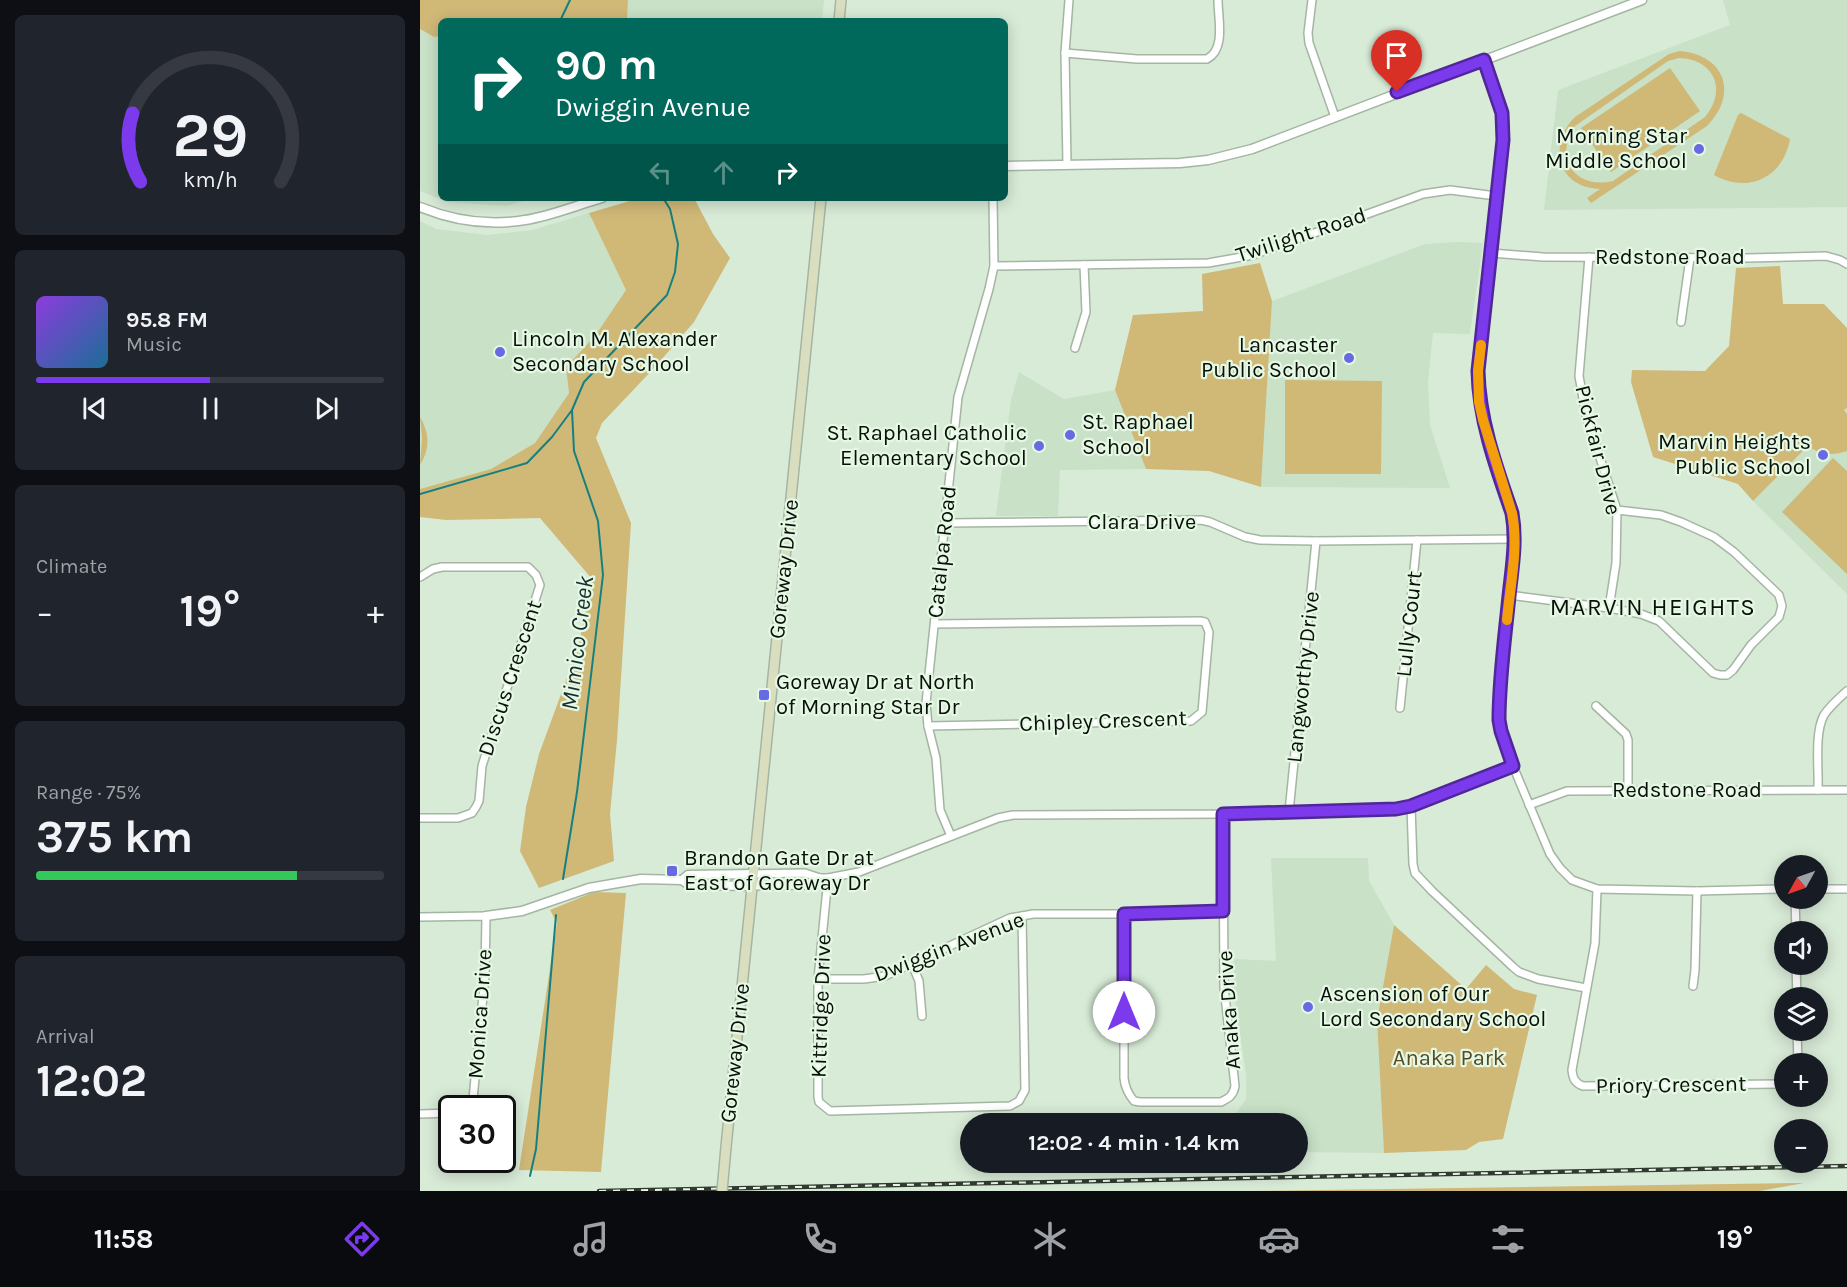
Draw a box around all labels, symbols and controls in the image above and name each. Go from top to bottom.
pin [1371,30,1422,92]
icon: arrive [1380,39,1413,72]
text: 90 m [555,40,658,90]
icon: right [456,42,534,120]
text: Dwiggin Avenue [555,91,751,123]
text: 29 [172,99,248,172]
place label: Morning Star Middle School [1545,123,1687,174]
marker: Morning Star Middle School [1692,142,1706,156]
icon: left [644,156,677,189]
icon: ahead [707,156,740,189]
icon: right [770,156,803,189]
text: km/h [183,167,237,192]
street label: Twilight Road [1233,202,1369,268]
street label: Redstone Road [1595,244,1745,270]
text: 95.8 FM [126,307,208,333]
place label: Lincoln M. Alexander Secondary School [512,326,717,377]
place label: Lancaster Public School [1201,332,1337,383]
text: Music [126,333,182,356]
marker: Lincoln M. Alexander Secondary School [493,345,507,359]
marker: Lancaster Public School [1342,351,1356,365]
street label: Pickfair Drive [1569,382,1627,518]
icon: previous [78,392,111,425]
icon: pause [194,392,227,425]
icon: next [310,392,343,425]
place label: St. Raphael School [1082,409,1194,460]
place label: St. Raphael Catholic Elementary School [827,420,1027,471]
marker: St. Raphael School [1063,428,1077,442]
place label: Marvin Heights Public School [1658,429,1811,480]
marker: St. Raphael Catholic Elementary School [1032,439,1046,453]
marker: Marvin Heights Public School [1816,448,1830,462]
street label: Catalpa Road [922,485,962,619]
street label: Goreway Drive [764,498,804,640]
street label: Clara Drive [1088,509,1196,535]
text: Climate [36,555,107,578]
street label: Lully Court [1391,570,1427,678]
water label: Mimico Creek [555,573,599,712]
text: 19° [180,585,240,637]
street label: Langworthy Drive [1281,590,1325,764]
text: − [36,593,53,631]
text: + [367,593,384,631]
district label: MARVIN HEIGHTS [1550,593,1756,621]
street label: Discus Crescent [473,597,547,759]
place label: Goreway Dr at North of Morning Star Dr [776,669,975,720]
marker: Goreway Dr at North of Morning Star Dr [757,688,771,702]
street label: Chipley Crescent [1019,705,1187,737]
street label: Redstone Road [1612,777,1762,803]
text: Range · 75% [36,781,141,804]
text: 375 km [36,811,193,863]
place label: Brandon Gate Dr at East of Goreway Dr [684,845,874,896]
north arrow [1774,855,1828,909]
map controls [1774,855,1828,1173]
marker: Brandon Gate Dr at East of Goreway Dr [665,864,679,878]
street label: Dwiggin Avenue [870,906,1028,988]
button: sound [1774,921,1828,975]
street label: Kittridge Drive [805,933,837,1079]
street label: Monica Drive [462,948,498,1080]
street label: Anaka Drive [1212,950,1246,1070]
position arrow [1092,980,1156,1044]
place label: Ascension of Our Lord Secondary School [1320,981,1546,1032]
street label: Goreway Drive [715,982,755,1124]
button: layers [1774,987,1828,1041]
marker: Ascension of Our Lord Secondary School [1301,1000,1315,1014]
text: Arrival [36,1025,95,1048]
park label: Anaka Park [1393,1045,1505,1071]
button: + [1774,1053,1828,1107]
text: 12:02 [36,1055,147,1107]
street label: Priory Crescent [1595,1071,1747,1099]
speed limit sign: 30 [438,1095,516,1173]
button: − [1774,1119,1828,1173]
text: 12:02 · 4 min · 1.4 km [1028,1130,1240,1156]
icon: directions [341,1218,383,1260]
icon: music [570,1218,612,1260]
icon: phone [799,1218,841,1260]
icon: climate [1029,1218,1071,1260]
icon: car [1258,1218,1300,1260]
icon: filters [1487,1218,1529,1260]
text: 11:58 [94,1223,153,1255]
text: 19° [1717,1223,1753,1255]

